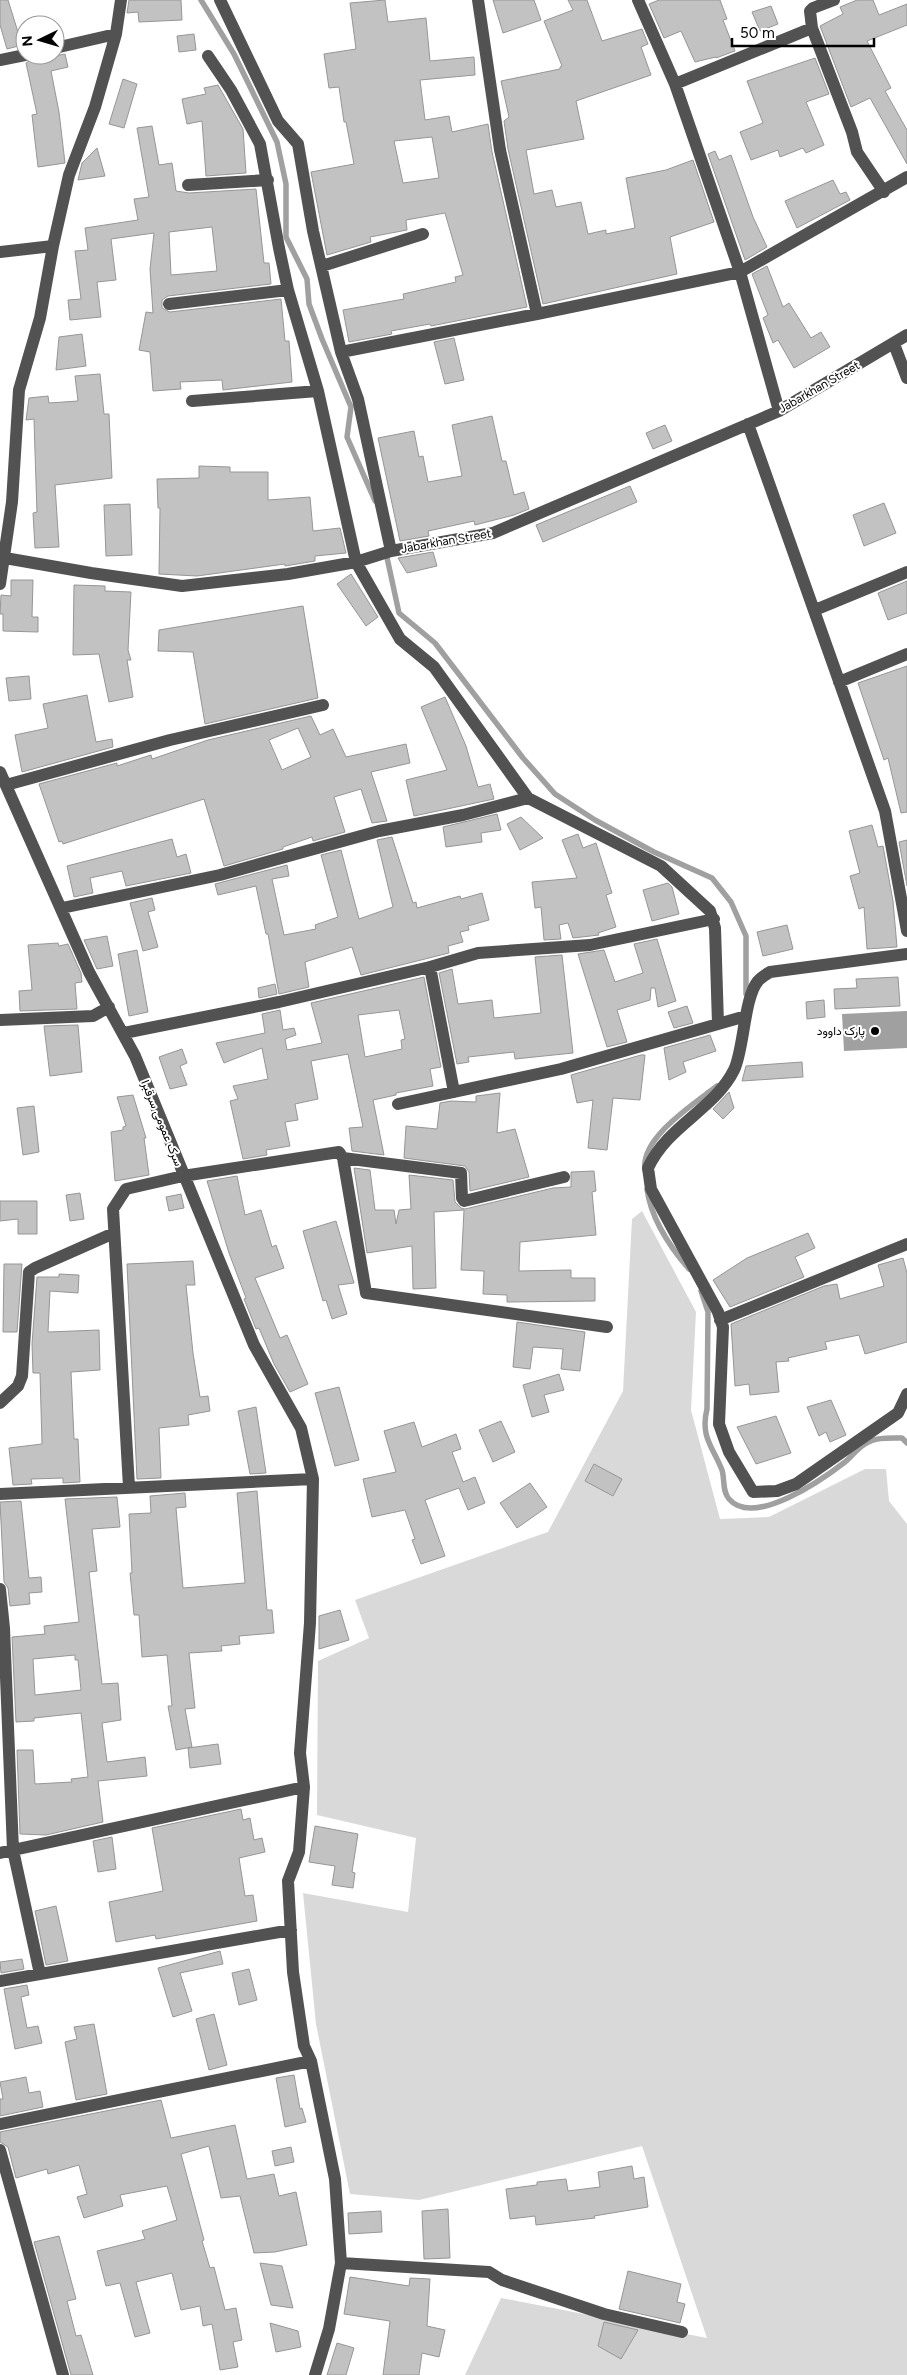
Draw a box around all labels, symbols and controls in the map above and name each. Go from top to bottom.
north arrow [15,15,65,65]
scale bar [732,15,874,47]
text: 50 m [740,24,775,42]
text: N [19,35,36,47]
street label: Jabarkhan Street [776,358,862,416]
street label: Jabarkhan Street [400,526,493,556]
place label: پارک داوود [817,1024,865,1039]
marker: پارک داوود [869,1025,881,1037]
street label: سرک عمومی سرقبرا [137,1078,186,1169]

